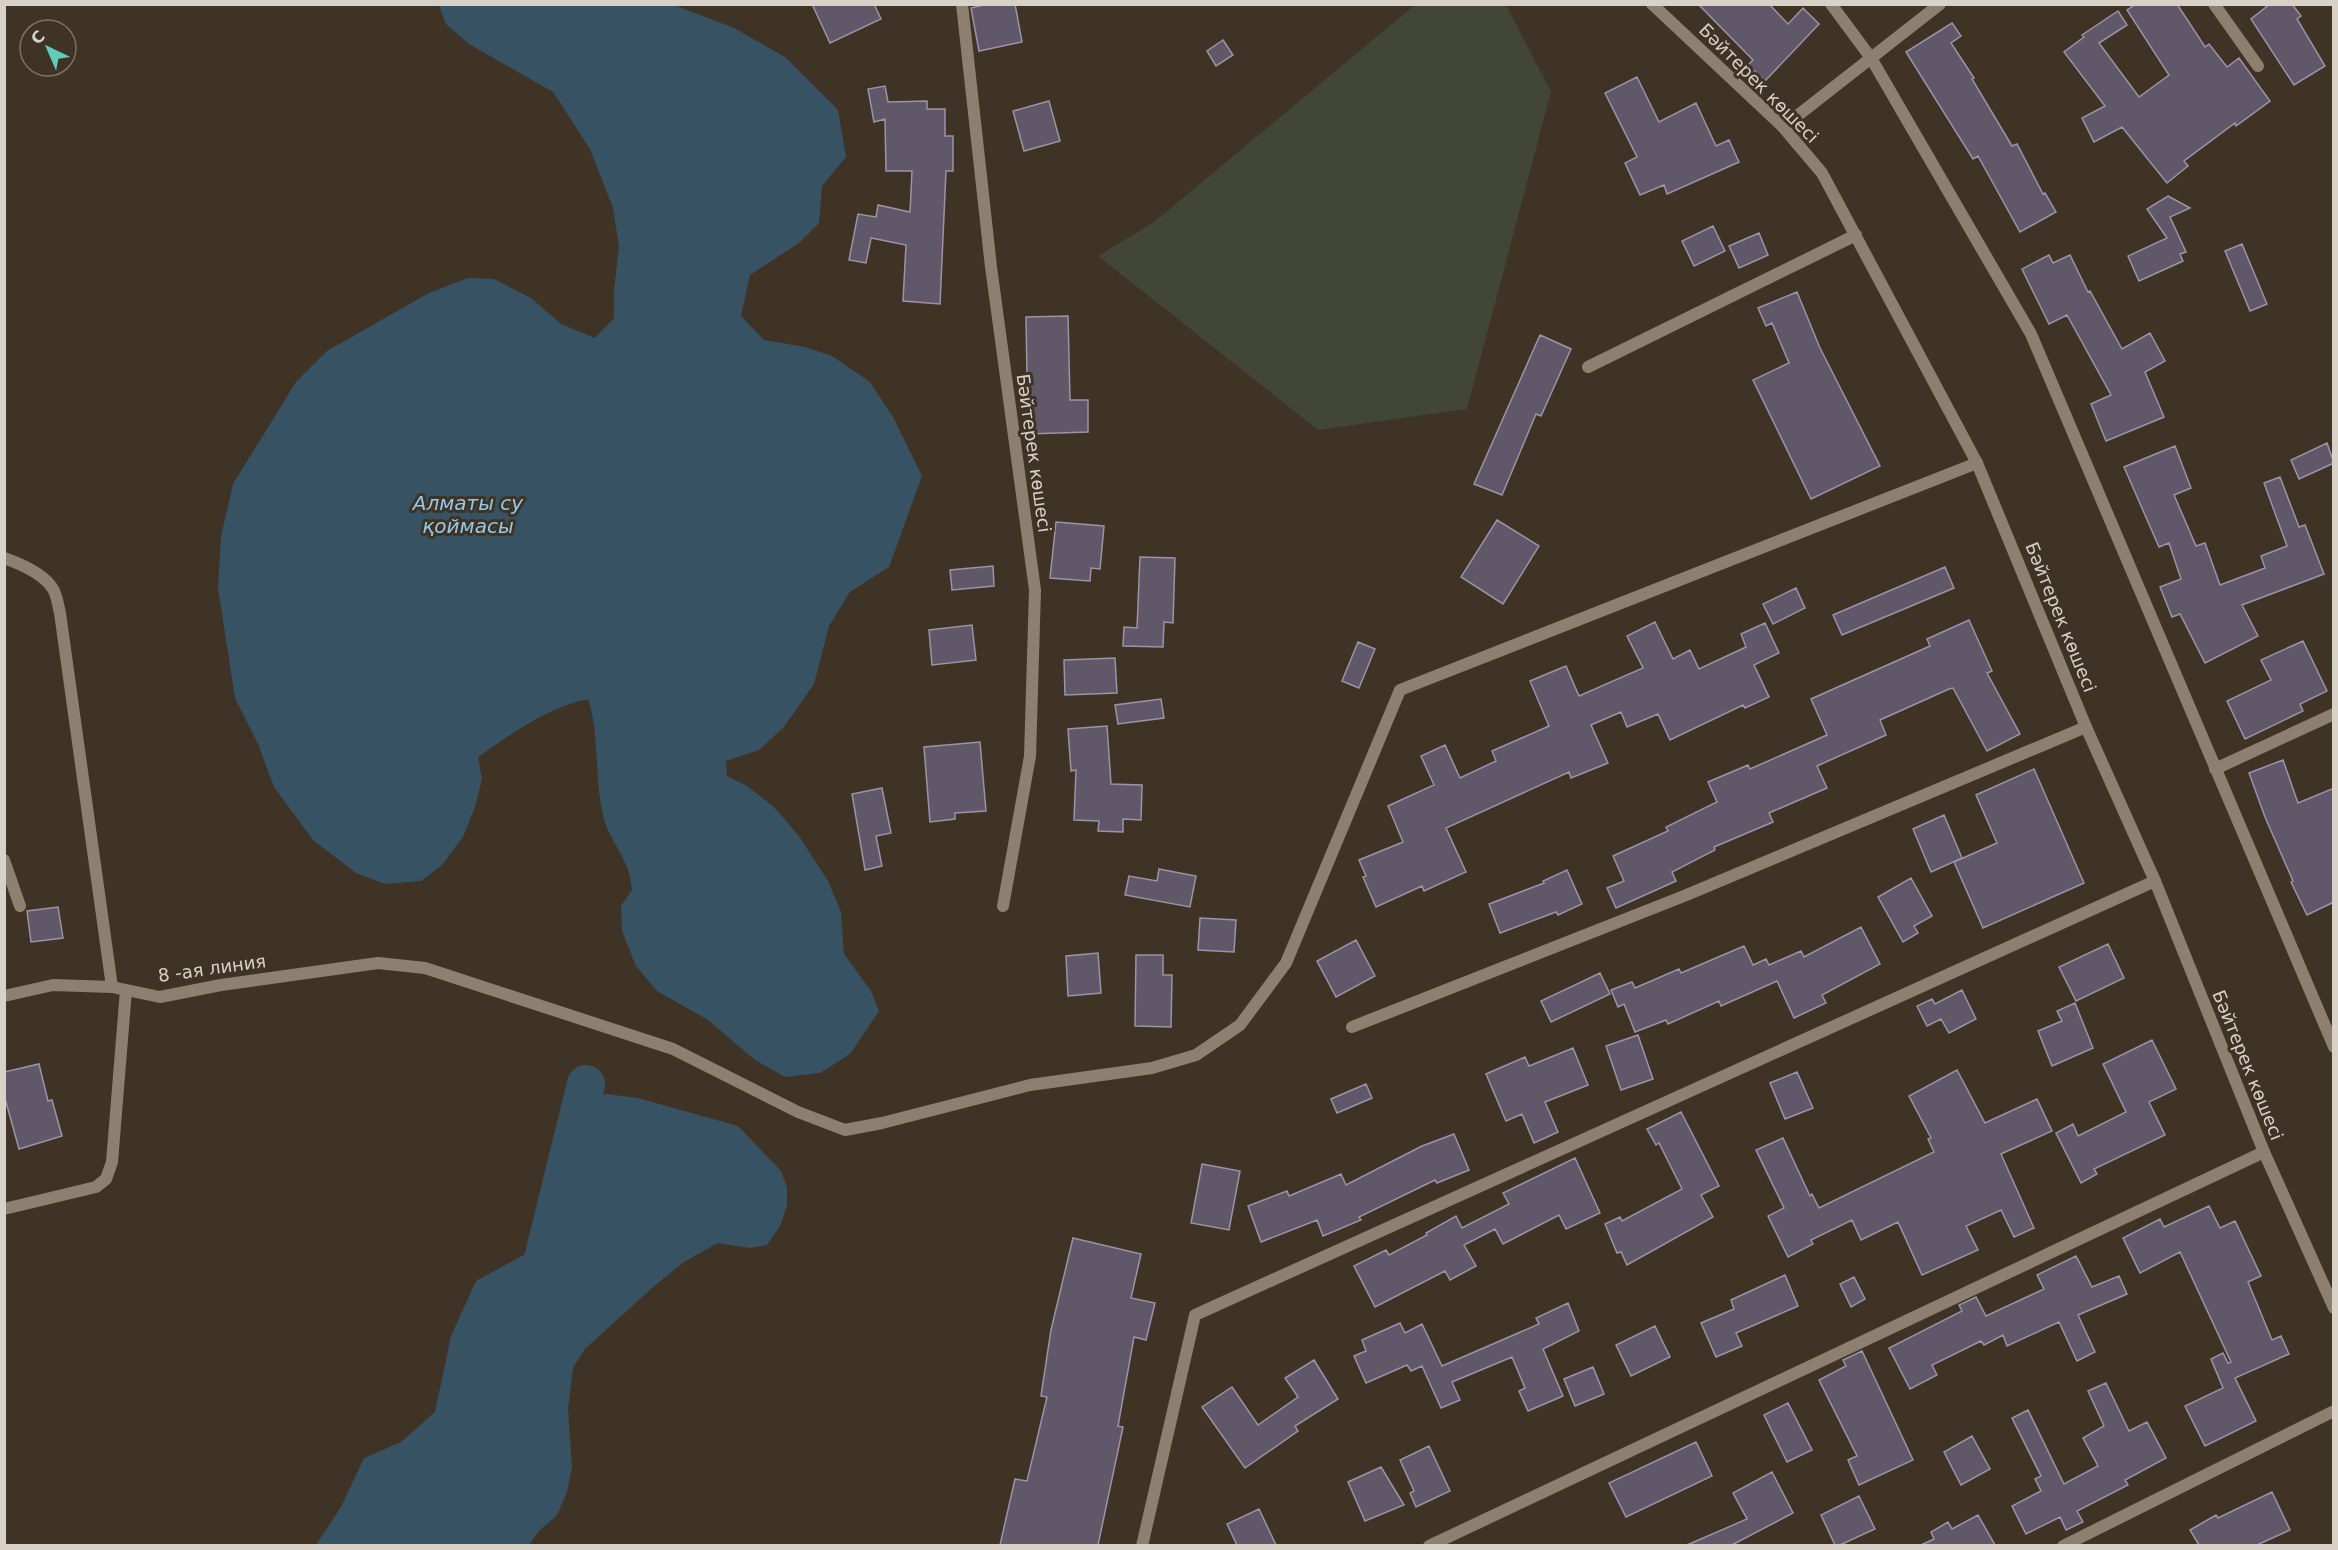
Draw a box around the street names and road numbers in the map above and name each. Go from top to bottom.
street label: Бәйтерек көшесі [1695,19,1823,147]
street label: Бәйтерек көшесі [1012,372,1056,534]
street label: Бәйтерек көшесі [2021,539,2101,695]
street label: 8 -ая линия [157,950,267,986]
street label: Бәйтерек көшесі [2208,987,2288,1143]

